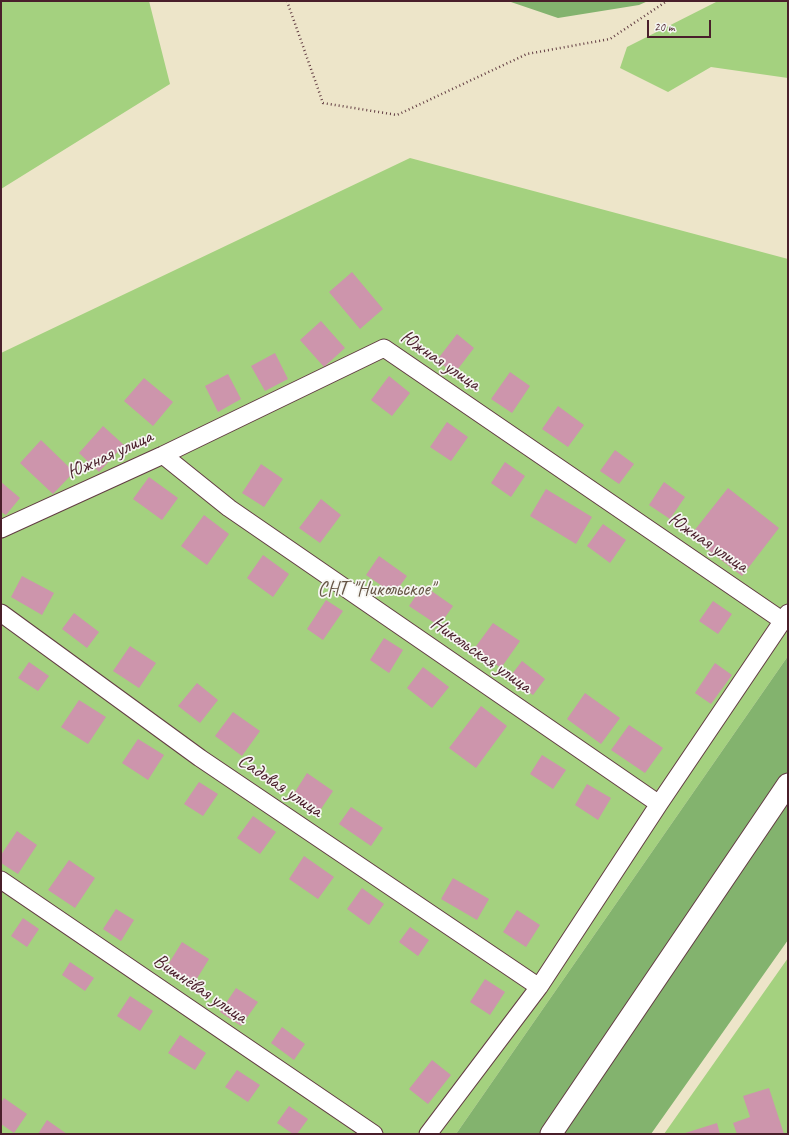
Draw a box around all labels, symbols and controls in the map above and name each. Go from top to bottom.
scale bar [649,12,713,38]
text: 20 m [654,19,674,35]
street label: Южная улица [395,326,485,396]
street label: Южная улица [64,425,156,485]
street label: Южная улица [663,508,753,578]
park label: СНТ "Никольское" [317,578,435,602]
street label: Никольская улица [426,611,536,699]
street label: Садовая улица [233,749,327,823]
street label: Вишнёвая улица [148,949,252,1029]

